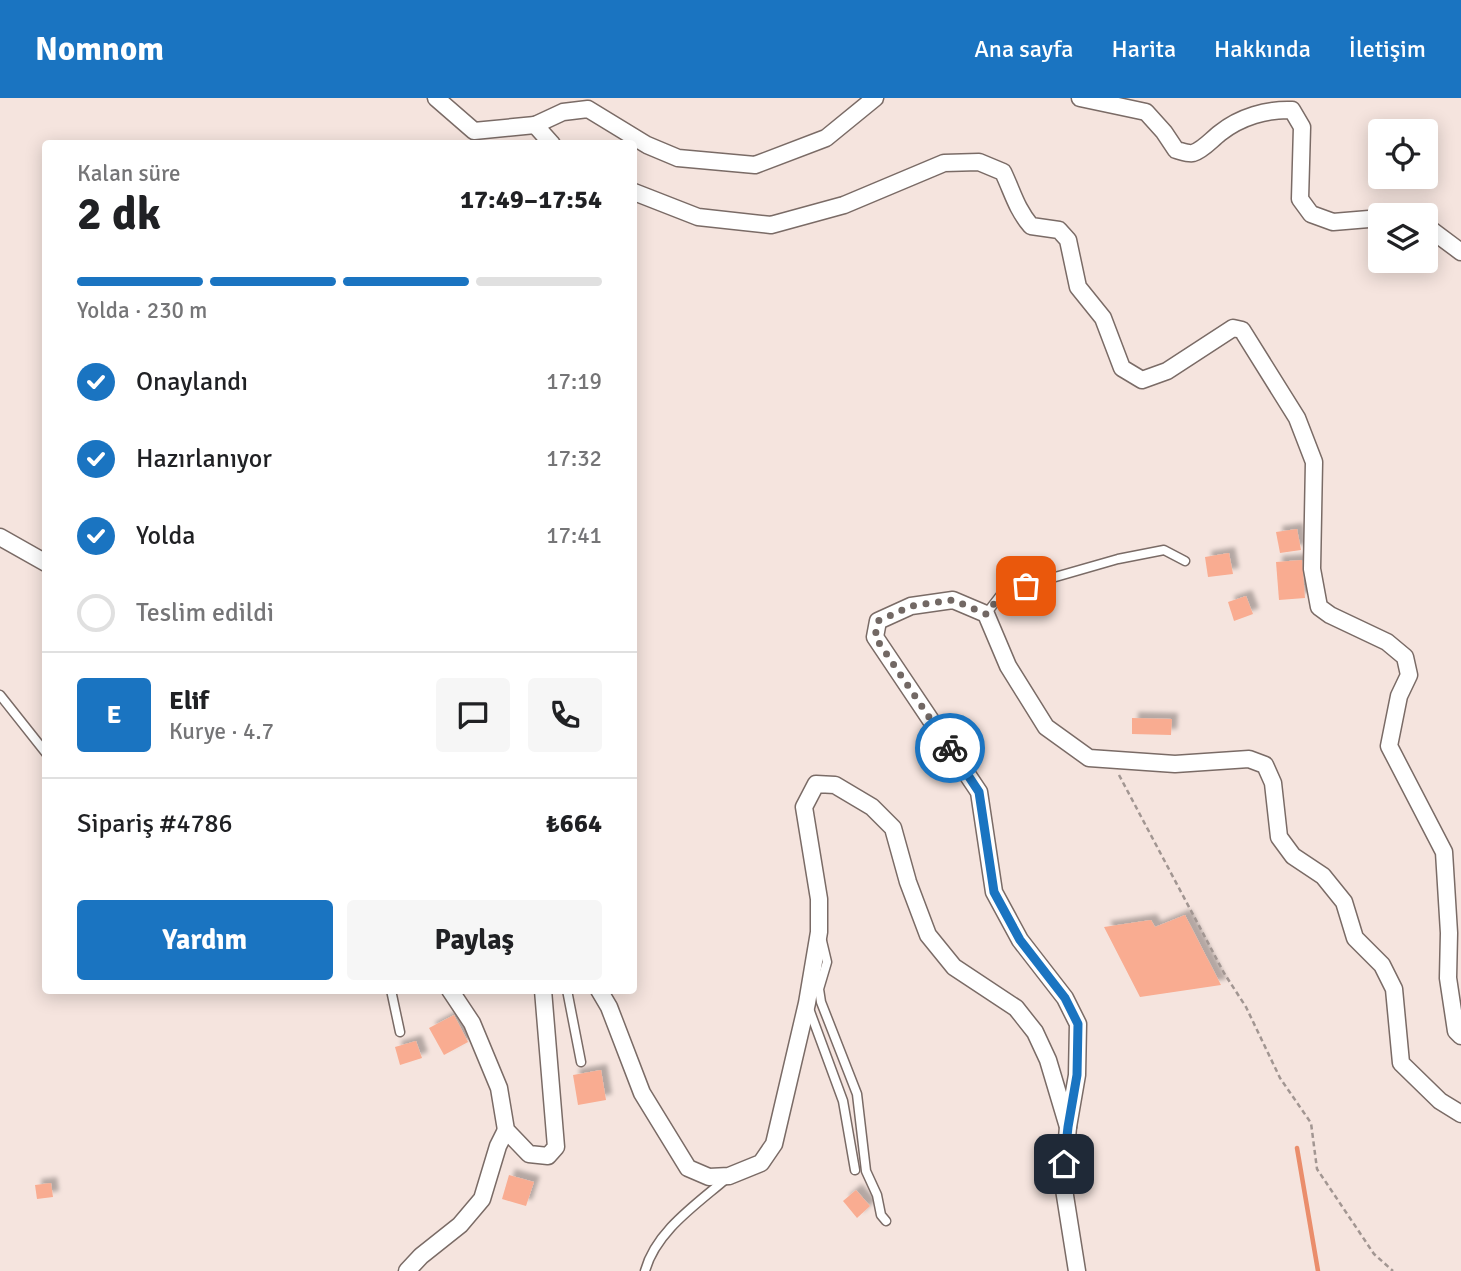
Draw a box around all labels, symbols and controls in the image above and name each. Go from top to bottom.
text: Nomnom [35,29,164,70]
text: Ana sayfa [974,34,1074,64]
text: Harita [1112,34,1176,64]
text: Hakkında [1214,34,1311,64]
text: İletişim [1349,34,1426,64]
map controls [1368,119,1438,273]
button: locate [1368,119,1438,189]
text: Kalan süre [77,159,181,188]
text: 17:49–17:54 [460,184,602,216]
text: 2 dk [77,186,161,242]
button: layers [1368,203,1438,273]
text: Yolda · 230 m [77,296,207,325]
icon: check [77,363,115,401]
text: Onaylandı [136,366,248,398]
text: 17:19 [546,367,602,396]
icon: check [77,440,115,478]
text: Hazırlanıyor [136,443,272,475]
text: 17:32 [546,444,602,473]
icon: check [77,517,115,555]
text: Yolda [136,520,196,552]
text: 17:41 [546,521,602,550]
pin [996,556,1056,616]
icon: bag [1007,567,1045,605]
text: Teslim edildi [136,597,274,629]
button: chat [436,678,510,752]
button: phone [528,678,602,752]
text: Elif [169,685,209,717]
text: E [107,699,121,731]
courier [915,713,985,783]
text: Kurye · 4.7 [169,717,274,746]
icon: bike [931,729,969,767]
text: Sipariş #4786 [77,808,233,840]
text: ₺664 [546,808,602,840]
button: Yardım [77,900,333,980]
button: Paylaş [347,900,602,980]
pin [1034,1134,1094,1194]
icon: home [1045,1145,1083,1183]

